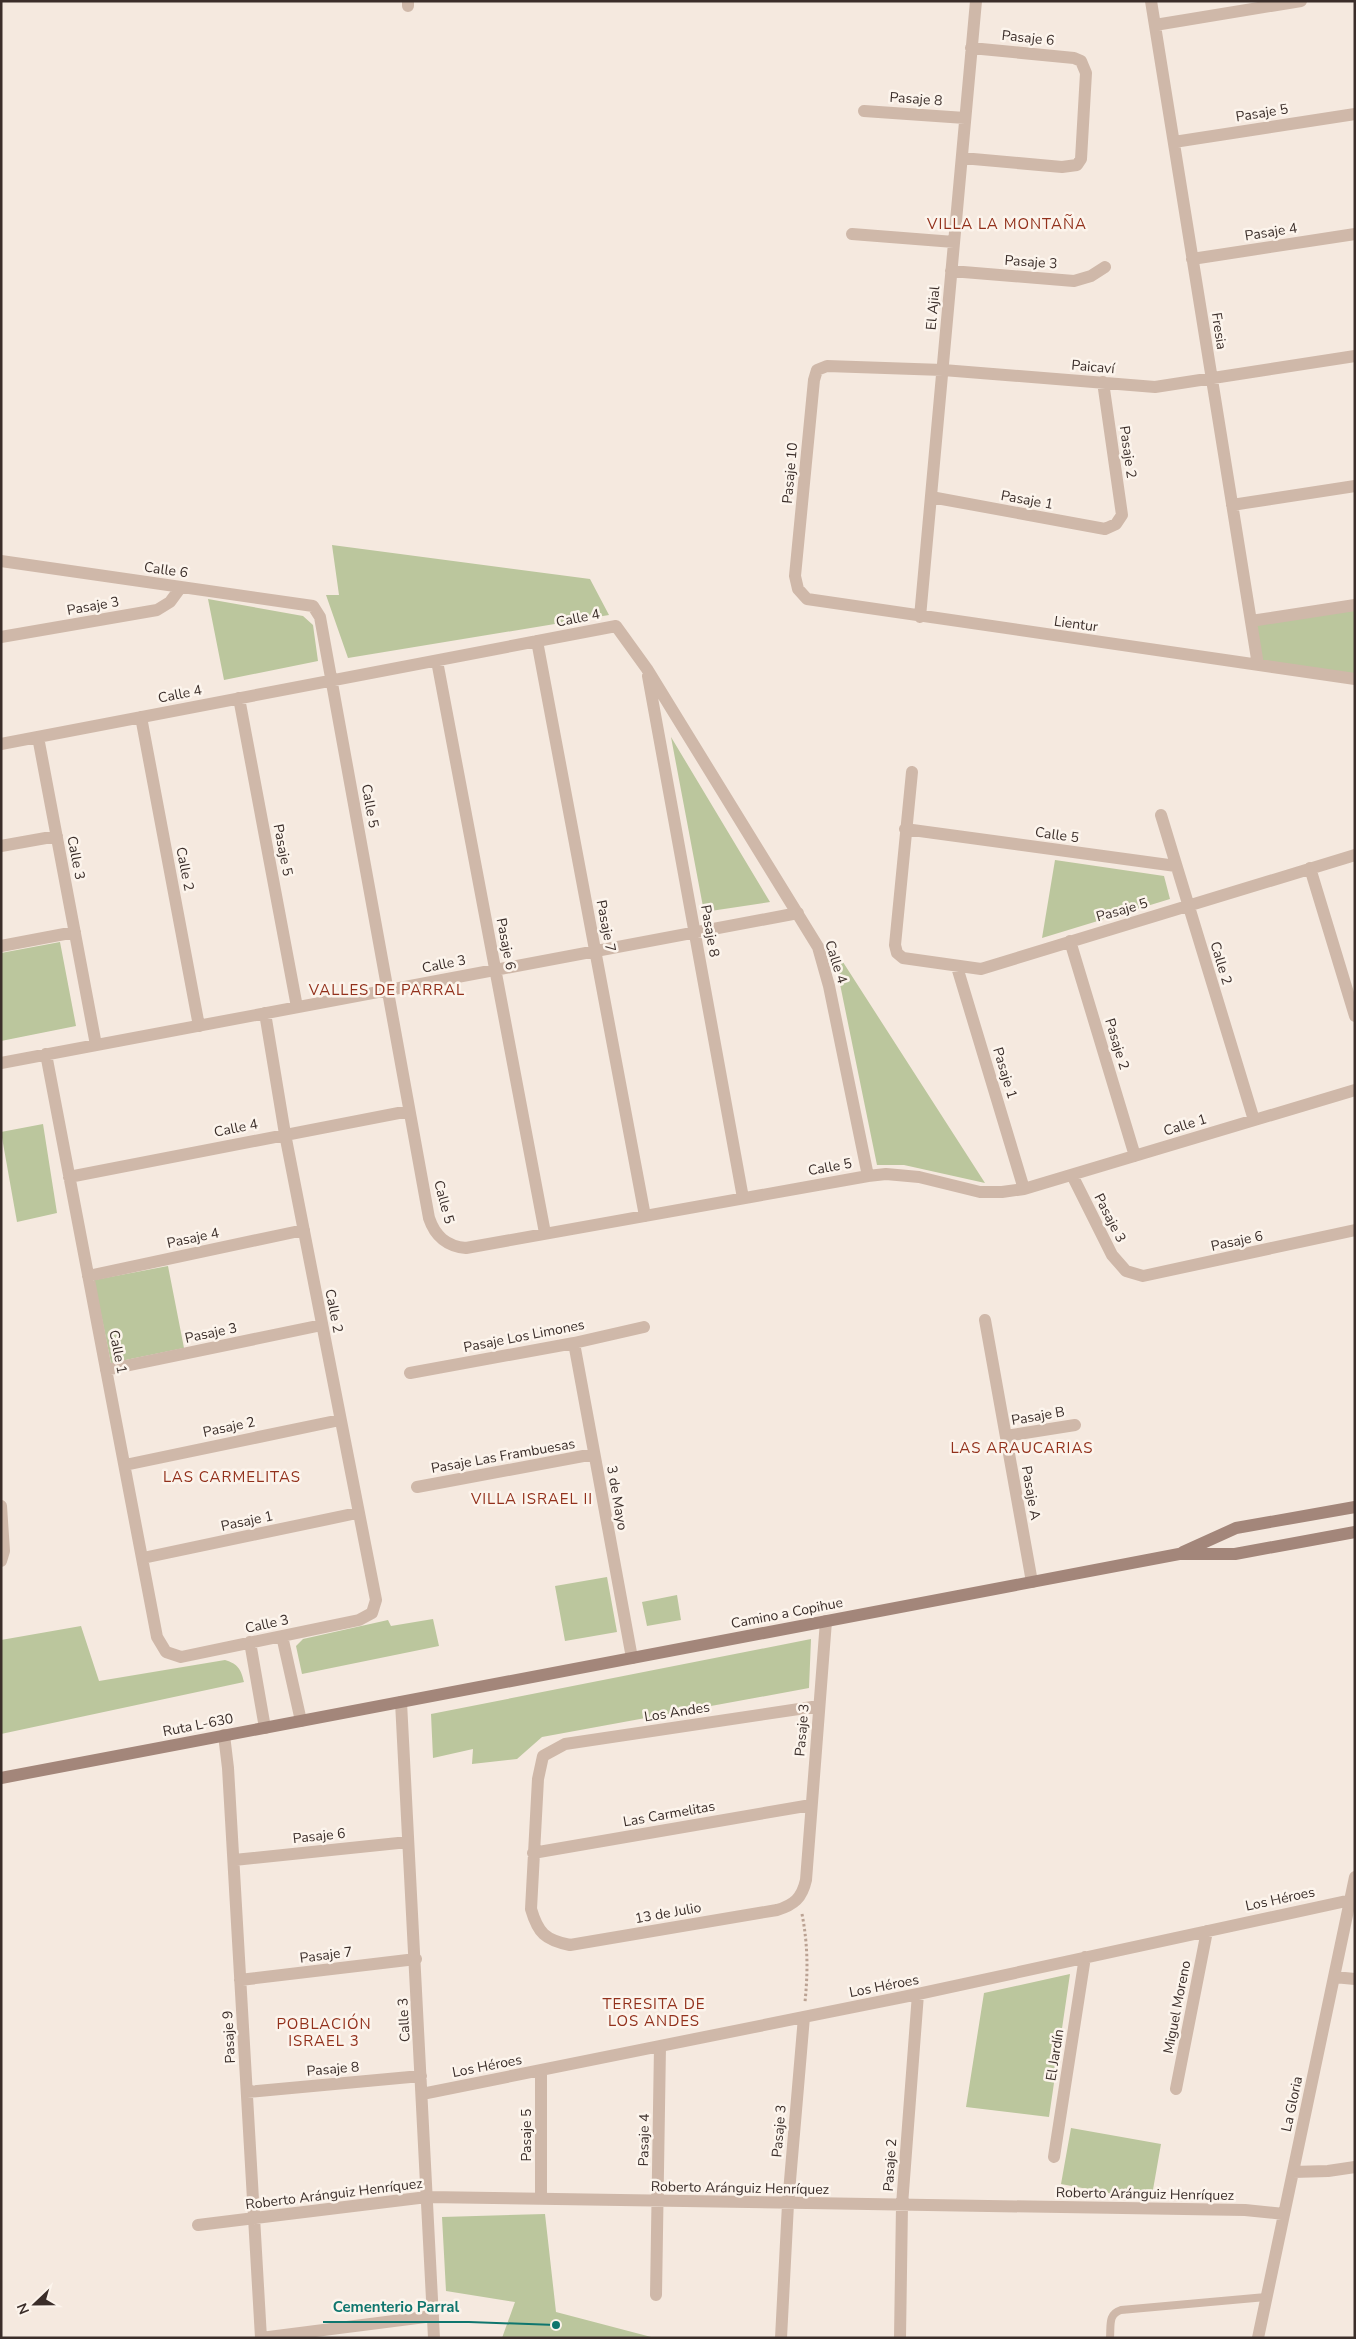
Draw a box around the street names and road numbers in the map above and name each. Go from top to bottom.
street label: Pasaje 6 [1001,26,1055,50]
street label: Pasaje 8 [889,88,943,110]
street label: Pasaje 5 [1234,99,1290,127]
street label: Pasaje 4 [1243,218,1299,246]
street label: Pasaje 3 [1004,251,1058,273]
street label: El Ajial [922,284,944,331]
street label: Fresia [1207,311,1231,351]
street label: Paicaví [1071,356,1116,378]
street label: Pasaje 2 [1115,425,1141,479]
street label: Pasaje 10 [778,442,802,504]
street label: Pasaje 1 [999,486,1055,514]
street label: Calle 6 [143,558,189,582]
street label: Pasaje 3 [65,592,121,620]
street label: Calle 4 [554,604,602,632]
street label: Lientur [1053,612,1099,636]
street label: Calle 4 [156,680,204,708]
street label: Calle 5 [357,783,383,829]
street label: Pasaje 5 [269,822,297,878]
street label: Calle 5 [1034,823,1080,847]
street label: Calle 3 [62,834,90,882]
street label: Calle 2 [171,845,199,893]
street label: Pasaje 5 [1094,894,1150,926]
street label: Pasaje 7 [592,898,620,954]
street label: Pasaje 8 [696,903,724,959]
street label: Pasaje 6 [492,916,520,972]
street label: Calle 4 [820,938,852,986]
street label: Calle 2 [1205,939,1237,987]
street label: Calle 3 [420,950,468,978]
street label: Pasaje 2 [1100,1016,1134,1072]
street label: Pasaje 1 [988,1045,1022,1101]
street label: Calle 1 [1161,1109,1209,1141]
street label: Calle 4 [212,1114,260,1142]
street label: Calle 5 [807,1154,853,1180]
street label: Calle 5 [429,1178,459,1226]
street label: Pasaje 3 [1090,1190,1130,1246]
street label: Pasaje 4 [165,1223,221,1253]
street label: Pasaje 6 [1209,1226,1265,1256]
street label: Calle 2 [320,1287,348,1335]
street label: Pasaje Los Limones [462,1315,586,1357]
street label: Pasaje 3 [183,1318,239,1348]
street label: Calle 1 [104,1328,132,1376]
street label: Pasaje B [1010,1402,1066,1430]
street label: Pasaje 2 [201,1412,257,1442]
street label: Pasaje Las Frambuesas [429,1434,577,1478]
street label: 3 de Mayo [602,1464,632,1532]
street label: Pasaje A [1017,1464,1045,1522]
street label: Pasaje 1 [219,1506,275,1536]
street label: Camino a Copihue [729,1593,845,1633]
street label: Calle 3 [243,1610,291,1638]
street label: Los Andes [643,1697,711,1727]
street label: Pasaje 3 [790,1703,814,1757]
street label: Ruta L-630 [161,1709,235,1741]
street label: Las Carmelitas [622,1797,717,1831]
street label: Pasaje 6 [292,1824,346,1848]
street label: Los Héroes [1243,1882,1317,1916]
street label: 13 de Julio [633,1898,703,1928]
street label: Pasaje 7 [299,1942,353,1968]
street label: Miguel Moreno [1159,1959,1195,2055]
street label: Los Héroes [848,1970,921,2002]
street label: Calle 3 [393,1997,415,2043]
street label: Pasaje 9 [218,2010,240,2064]
street label: El Jardín [1042,2028,1068,2082]
street label: Los Héroes [451,2050,524,2082]
street label: Pasaje 8 [306,2057,360,2081]
street label: La Gloria [1277,2074,1307,2134]
street label: Pasaje 3 [767,2104,791,2158]
street label: Pasaje 5 [517,2109,536,2161]
street label: Pasaje 4 [634,2113,654,2167]
street label: Pasaje 2 [879,2138,901,2192]
street label: Roberto Aránguiz Henríquez [244,2174,424,2214]
street label: Roberto Aránguiz Henríquez [651,2177,830,2199]
street label: Roberto Aránguiz Henríquez [1056,2183,1235,2205]

